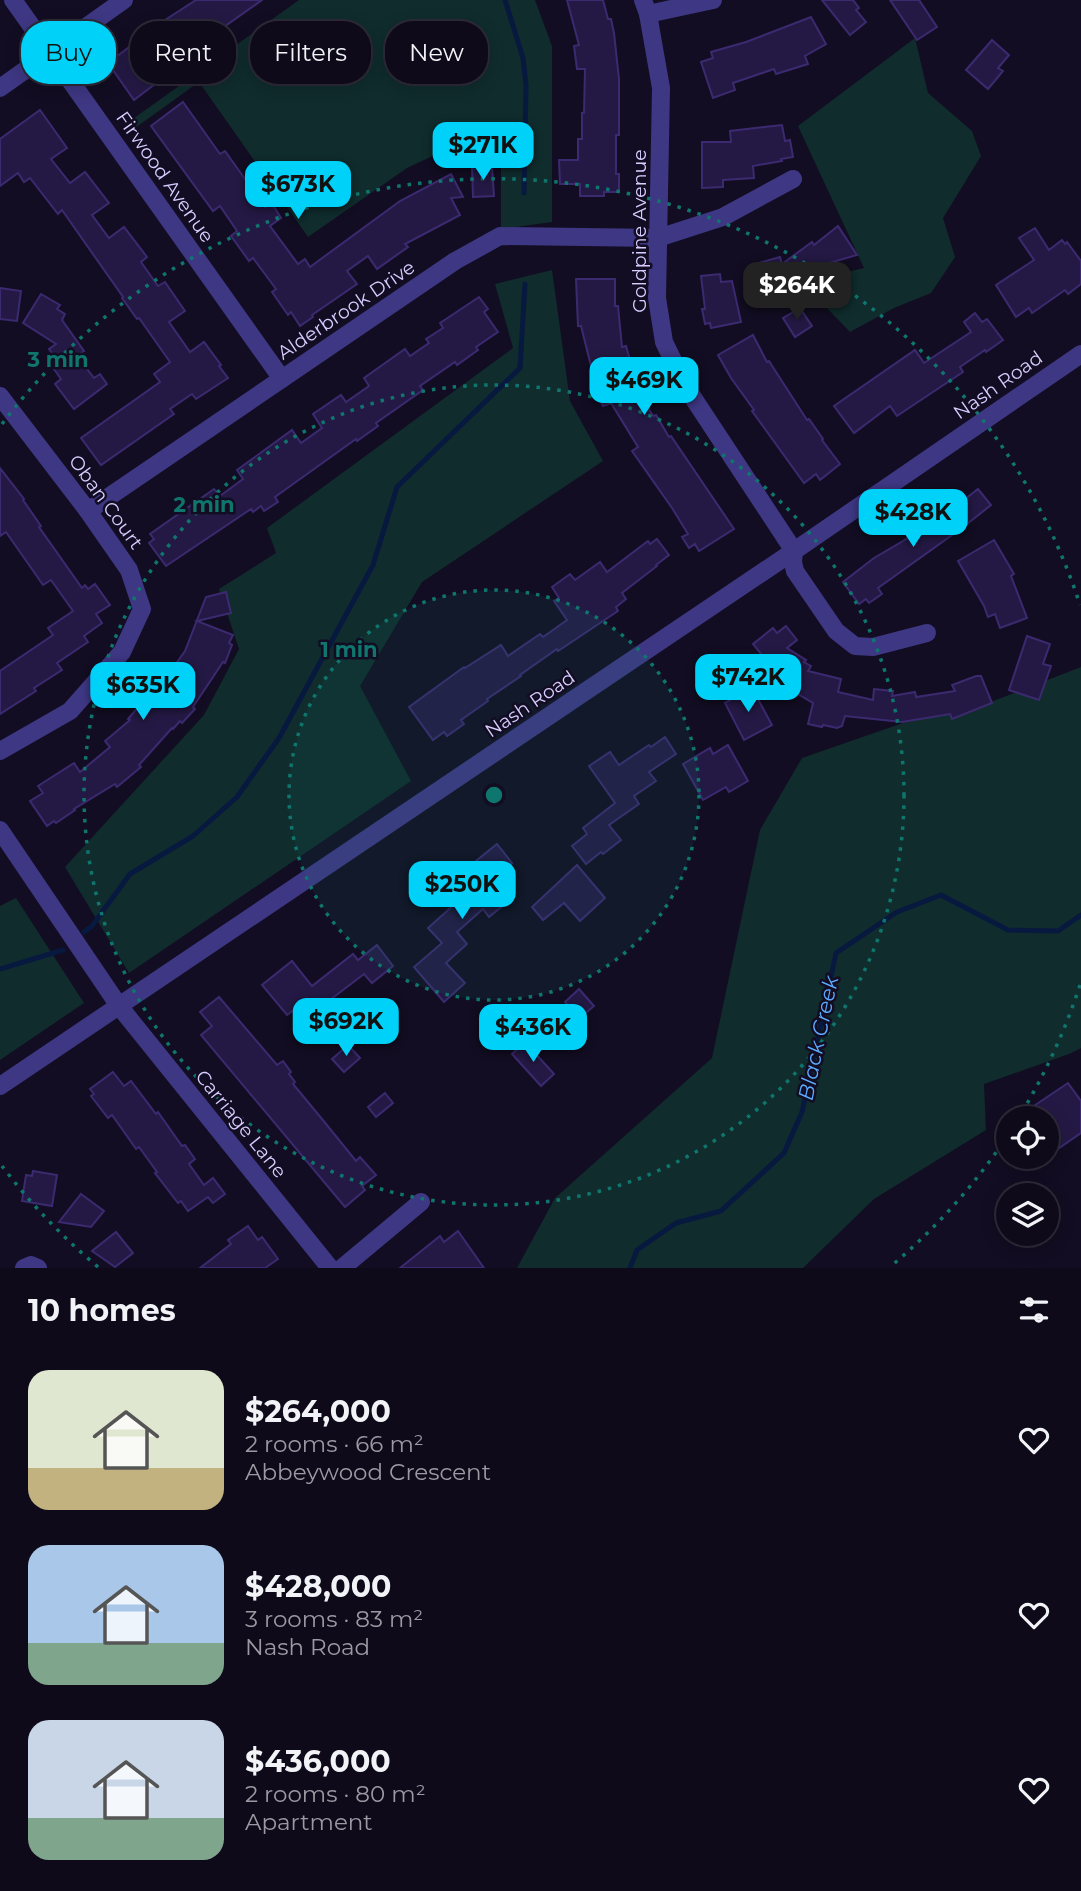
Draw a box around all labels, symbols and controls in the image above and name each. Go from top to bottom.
chip: Buy [21,21,116,84]
chip: Rent [130,21,236,84]
chip: Filters [250,21,371,84]
chip: New [385,21,488,84]
street label: Firwood Avenue [111,107,219,247]
pin: $271K [434,122,532,182]
text: $271K [449,131,517,159]
street label: Goldpine Avenue [628,149,651,313]
pin: $673K [249,162,347,221]
text: $673K [261,170,335,198]
street label: Alderbrook Drive [273,256,419,364]
pin: $264K [748,262,846,322]
text: $264K [759,271,835,299]
street label: Nash Road [949,346,1047,424]
text: 3 min [26,347,89,372]
pin: $469K [595,358,693,417]
text: $469K [605,366,683,394]
street label: Oban Court [64,450,148,554]
pin: $428K [864,490,962,549]
text: 2 min [173,492,235,517]
text: $428K [875,498,951,526]
text: 1 min [320,637,378,662]
pin: $742K [699,654,797,714]
pin: $635K [94,662,192,722]
text: $742K [711,663,785,691]
street label: Nash Road [481,666,579,742]
text: $635K [106,671,180,699]
centre of rings [482,783,506,807]
pin: $250K [413,862,511,921]
text: $250K [425,870,499,898]
water label: Black Creek [793,972,844,1102]
pin: $692K [297,998,395,1058]
pin: $436K [484,1004,582,1064]
text: $692K [309,1007,383,1035]
text: $436K [495,1013,571,1041]
street label: Carriage Lane [191,1065,291,1183]
map controls [996,1106,1059,1246]
button: locate [996,1106,1059,1169]
button: layers [996,1183,1059,1246]
icon: filters [1015,1291,1053,1329]
text: 10 homes [28,1292,176,1329]
text: $264,000 [245,1393,391,1430]
icon: home [84,1398,168,1482]
icon: heart [1015,1421,1053,1459]
text: 2 rooms · 66 m² [245,1430,424,1458]
text: Abbeywood Crescent [245,1458,491,1486]
text: $428,000 [245,1568,391,1605]
icon: home [84,1573,168,1657]
icon: heart [1015,1596,1053,1634]
text: 3 rooms · 83 m² [245,1605,423,1633]
text: Nash Road [245,1633,370,1661]
text: $436,000 [245,1743,391,1780]
icon: home [84,1748,168,1832]
icon: heart [1015,1771,1053,1809]
text: 2 rooms · 80 m² [245,1780,426,1808]
text: Apartment [245,1808,373,1836]

